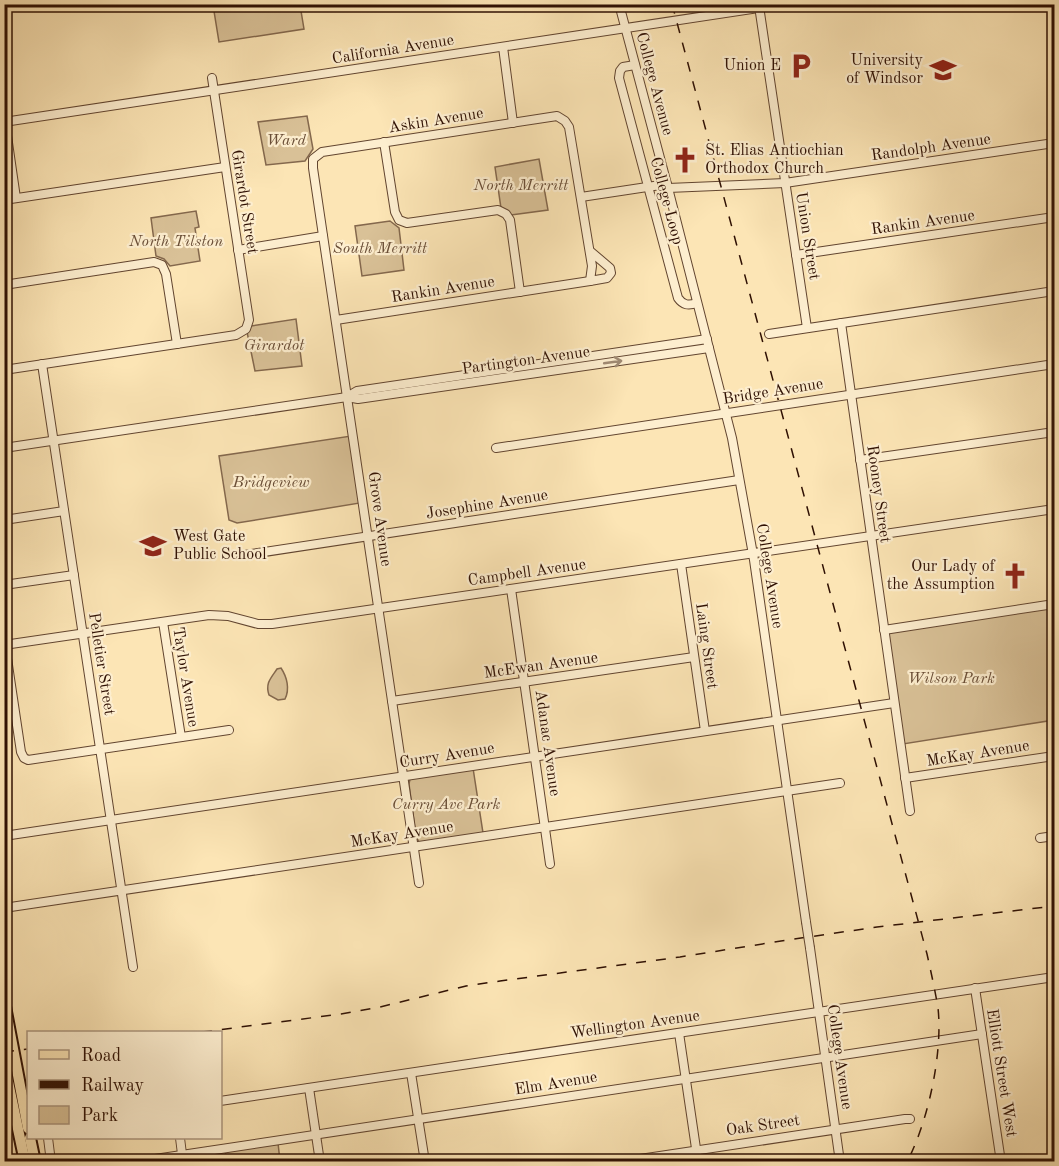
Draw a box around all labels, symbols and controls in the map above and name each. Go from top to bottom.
street label: College Avenue [633,31,675,137]
street label: California Avenue [331,32,455,68]
parking icon: Union E [786,51,816,81]
place label: University of Windsor [846,53,924,87]
school or university icon: University of Windsor [928,55,958,85]
place label: Union E [723,58,781,74]
street label: Askin Avenue [387,106,485,136]
street label: Randolph Avenue [870,132,992,164]
park label: Ward [266,133,306,149]
place label: St. Elias Antiochian Orthodox Church [705,143,844,177]
church icon: St. Elias Antiochian Orthodox Church [670,145,700,175]
street label: Girardot Street [228,149,260,256]
street label: College Loop [647,155,685,247]
park label: North Merritt [473,178,569,194]
street label: Union Street [792,191,822,282]
street label: Rankin Avenue [870,208,976,238]
park label: North Tilston [128,234,223,250]
park label: South Merritt [333,241,428,257]
street label: Rankin Avenue [390,274,496,306]
park label: Girardot [244,338,305,354]
street label: Partington Avenue [461,344,591,378]
one-way arrow [602,356,622,367]
street label: Bridge Avenue [722,376,824,408]
street label: Rooney Street [863,444,893,544]
street label: Grove Avenue [364,470,394,568]
park label: Bridgeview [232,475,310,491]
street label: Josephine Avenue [425,487,549,523]
street label: College Avenue [753,522,785,630]
place label: West Gate Public School [173,529,267,563]
school or university icon: West Gate Public School [138,531,168,561]
street label: Campbell Avenue [467,557,587,589]
place label: Our Lady of the Assumption [887,559,996,593]
church icon: Our Lady of the Assumption [1000,561,1030,591]
street label: Laing Street [692,602,720,691]
street label: Pelletier Street [85,611,117,717]
street label: Taylor Avenue [169,626,201,728]
street label: McEwan Avenue [483,650,599,682]
park label: Wilson Park [907,671,995,687]
street label: Adanac Avenue [532,689,562,797]
street label: McKay Avenue [925,738,1031,770]
street label: Curry Avenue [398,741,496,771]
park label: Curry Ave Park [392,797,500,813]
street label: McKay Avenue [349,819,455,851]
street label: College Avenue [824,1003,854,1111]
street label: Wellington Avenue [569,1008,701,1042]
street label: Elliott Street West [983,1008,1019,1139]
legend [27,1031,222,1139]
text: Road [81,1047,121,1065]
street label: Elm Avenue [514,1070,598,1098]
text: Railway [81,1077,144,1095]
text: Park [81,1107,118,1125]
street label: Oak Street [725,1113,801,1139]

